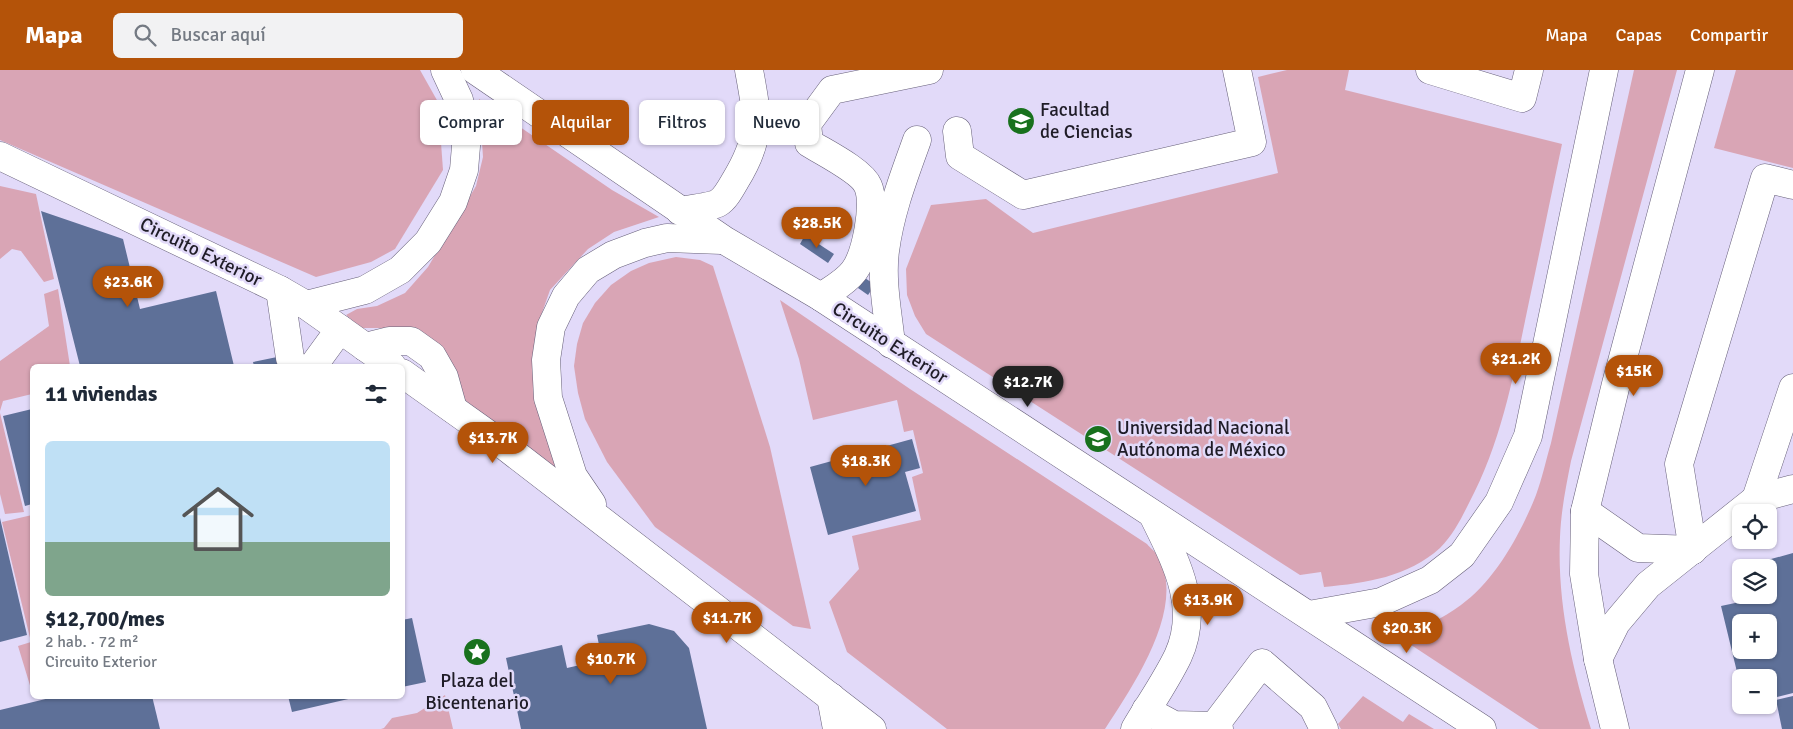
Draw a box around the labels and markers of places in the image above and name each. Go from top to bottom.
place label: Facultad de Ciencias [1040,98,1133,144]
school or university icon: Facultad de Ciencias [1006,106,1036,136]
pin: $28.5K [776,206,858,249]
pin: $23.6K [87,266,169,308]
pin: $21.2K [1475,342,1557,385]
pin: $15K [1604,354,1664,397]
pin: $12.7K [987,366,1069,408]
place label: Universidad Nacional Autónoma de México [1117,416,1290,462]
pin: $13.7K [452,422,534,464]
school or university icon: Universidad Nacional Autónoma de México [1083,424,1113,454]
pin: $18.3K [825,444,907,487]
pin: $13.9K [1167,584,1249,626]
pin: $11.7K [686,602,768,644]
pin: $20.3K [1366,612,1448,654]
place icon: Plaza del Bicentenario [462,637,492,667]
pin: $10.7K [570,642,652,685]
place label: Plaza del Bicentenario [425,669,529,715]

